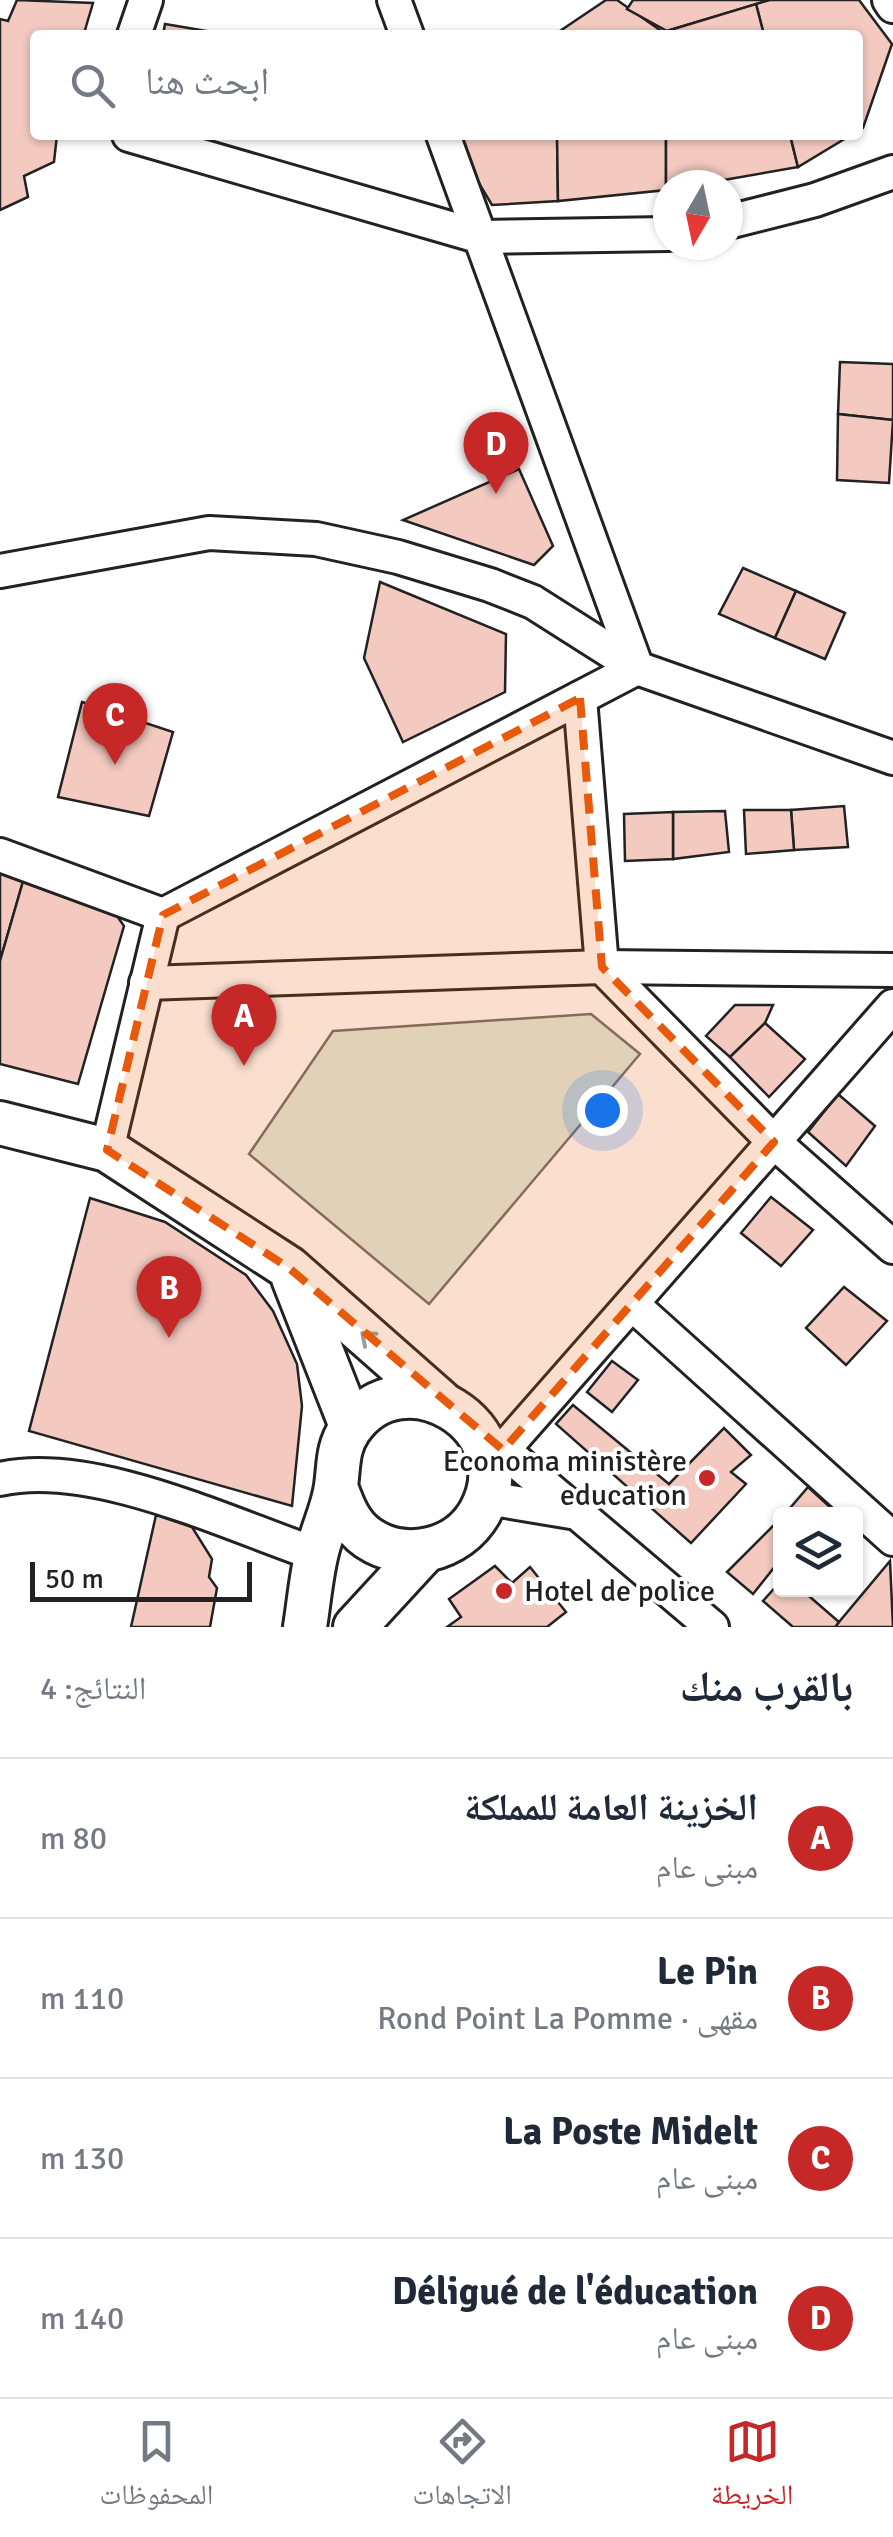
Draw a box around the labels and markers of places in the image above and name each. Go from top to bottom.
pin: D [464,412,528,494]
pin: C [82,682,148,765]
pin: A [212,984,276,1066]
pin: B [136,1256,202,1338]
place label: Economa ministère education [443,1443,687,1514]
marker: Economa ministère education [696,1467,718,1489]
place label: Hotel de police [524,1573,715,1610]
marker: Hotel de police [493,1580,515,1602]

